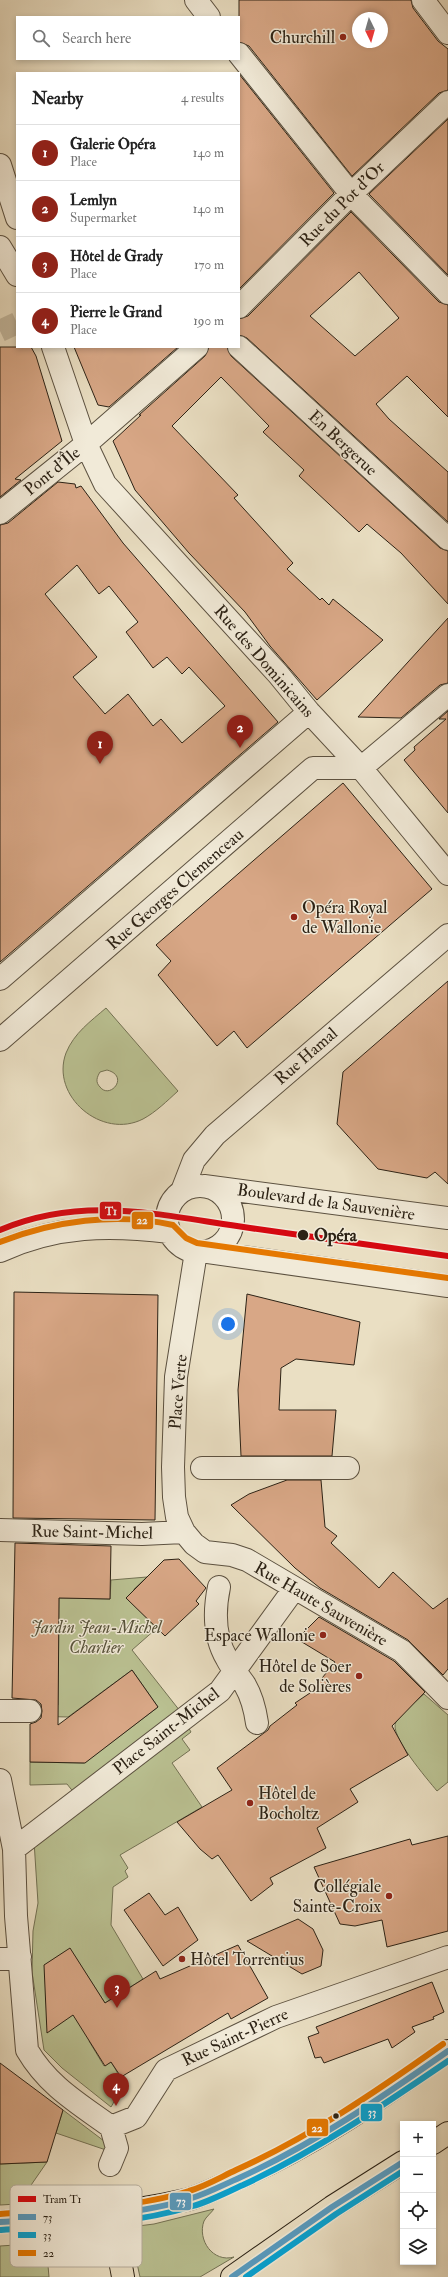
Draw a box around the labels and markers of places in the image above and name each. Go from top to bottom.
place label: Churchill [270,27,336,48]
marker: Churchill [338,32,348,42]
pin: 2 [227,715,253,748]
pin: 1 [87,731,113,764]
place label: Opéra Royal de Wallonie [302,897,388,938]
marker: Opéra Royal de Wallonie [289,912,299,922]
place label: Opéra [314,1225,358,1247]
marker: Opéra [296,1228,310,1242]
place label: Espace Wallonie [204,1625,315,1647]
marker: Espace Wallonie [318,1630,328,1640]
place label: Hôtel de Soer de Solières [258,1656,352,1697]
marker: Hôtel de Soer de Solières [354,1671,364,1681]
place label: Hôtel de Bocholtz [258,1783,319,1824]
marker: Hôtel de Bocholtz [245,1798,255,1808]
place label: Collégiale Sainte-Croix [293,1876,381,1917]
marker: Collégiale Sainte-Croix [384,1891,394,1901]
place label: Hôtel Torrentius [190,1949,304,1970]
marker: Hôtel Torrentius [177,1954,187,1964]
pin: 3 [104,1975,130,2008]
pin: 4 [103,2073,129,2106]
unlabelled marker [331,2111,341,2121]

